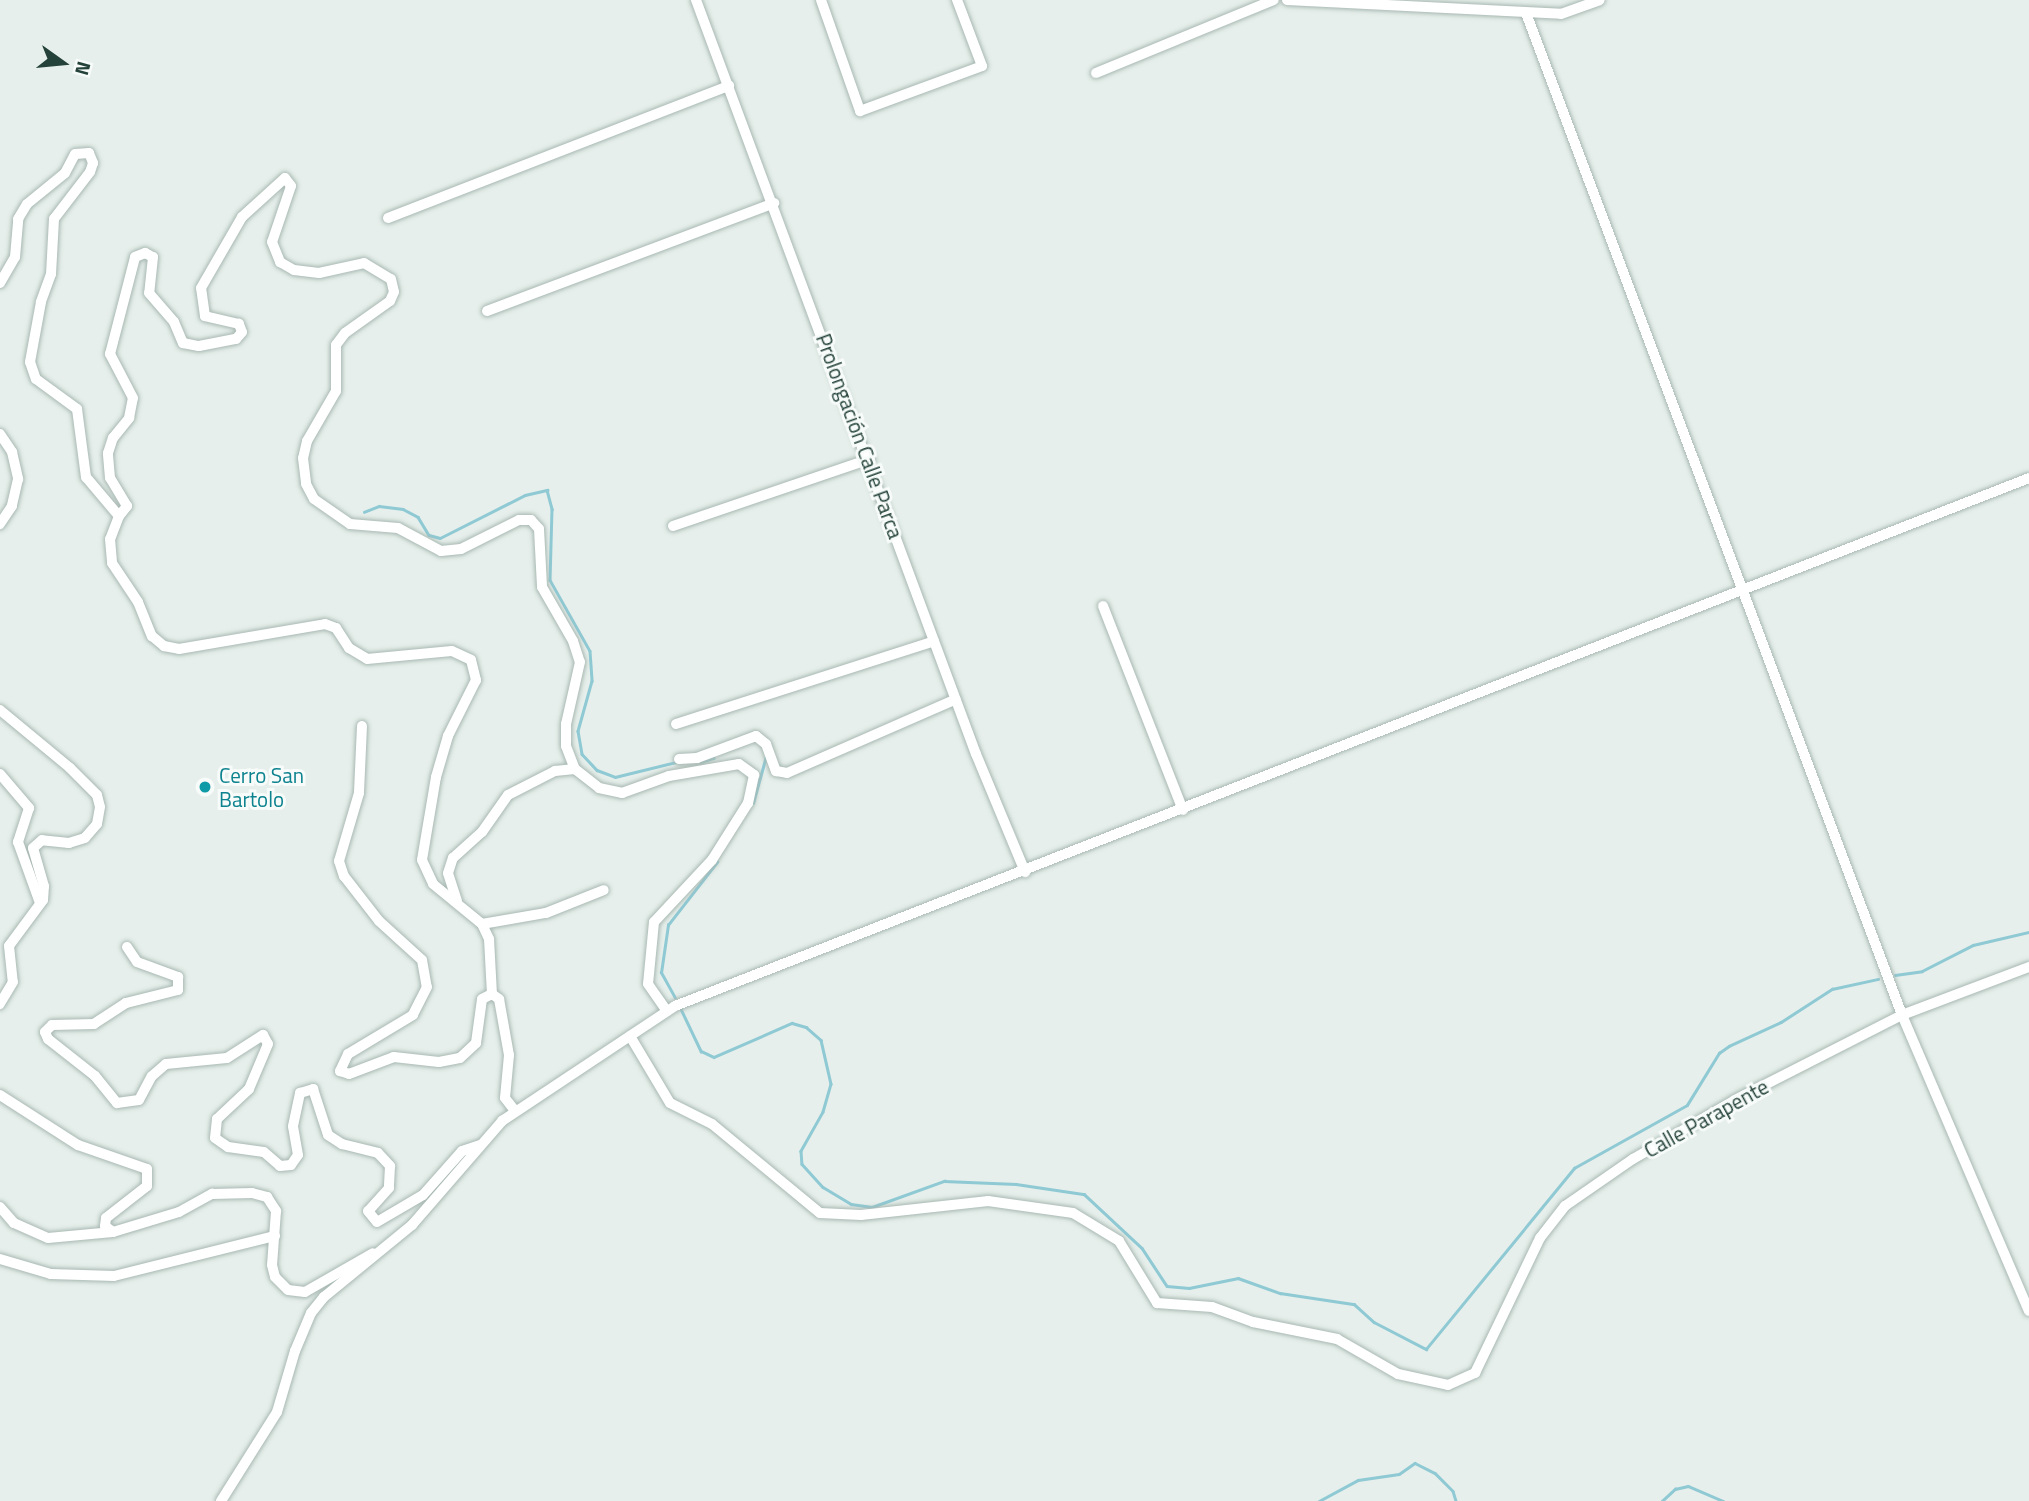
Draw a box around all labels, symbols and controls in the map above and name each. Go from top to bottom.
north arrow [28,28,98,98]
text: N [68,58,99,79]
street label: Prolongación Calle Parca [811,330,909,542]
place label: Cerro San Bartolo [219,762,304,812]
marker: Cerro San Bartolo [197,779,213,795]
street label: Calle Parapente [1639,1073,1773,1163]

